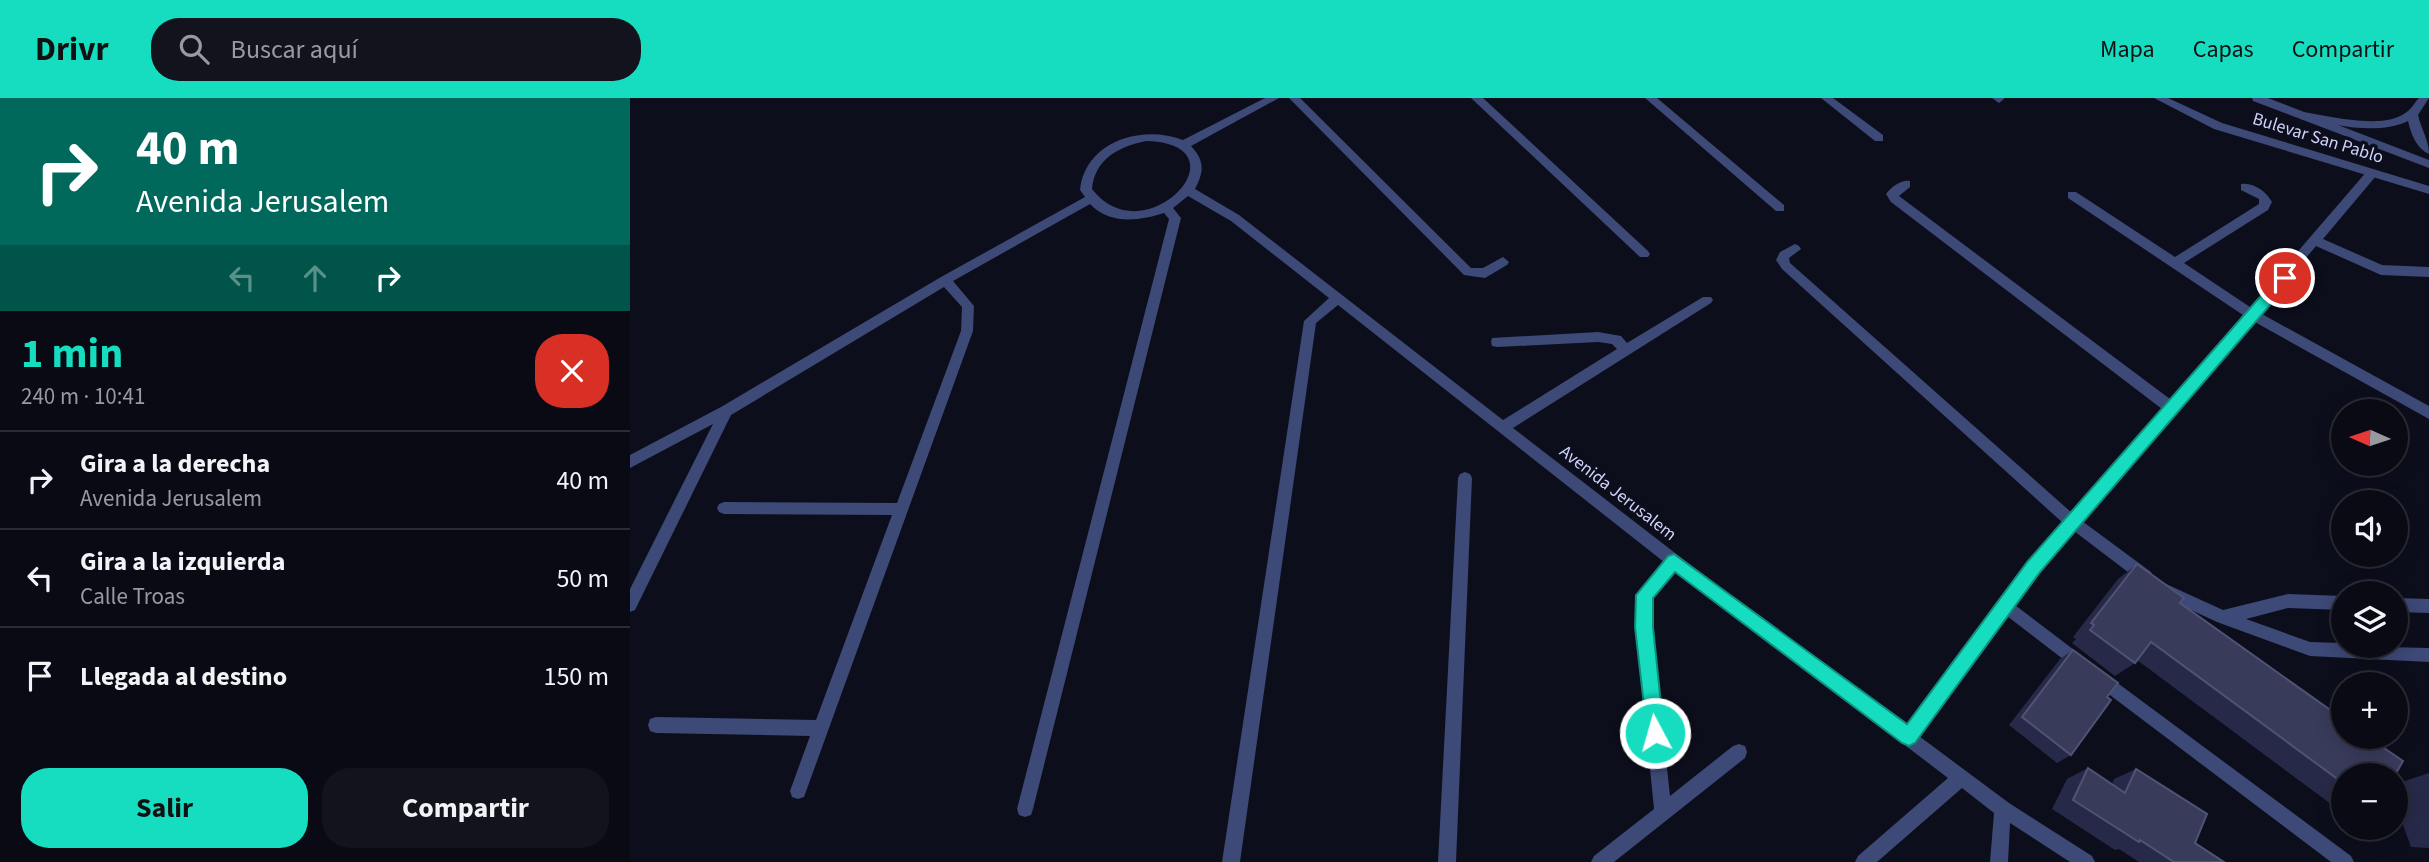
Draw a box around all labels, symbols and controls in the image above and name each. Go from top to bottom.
search box [151,18,641,81]
text: Drivr [35,26,109,73]
icon: search [175,30,213,68]
text: Buscar aquí [231,31,358,68]
text: Mapa [2100,32,2155,67]
text: Capas [2193,32,2254,67]
text: Compartir [2292,32,2394,67]
street label: Bulevar San Pablo [2249,106,2387,170]
text: 40 m [136,114,240,184]
icon: right [21,126,112,217]
text: Avenida Jerusalem [136,179,389,225]
pin [2255,248,2315,308]
icon: left [223,259,261,297]
icon: ahead [296,259,334,297]
icon: right [369,259,407,297]
icon: arrive [2266,259,2304,297]
text: 1 min [21,324,123,384]
button: close [535,334,609,408]
text: 240 m · 10:41 [21,380,145,413]
north arrow [2331,399,2408,476]
map controls [2331,399,2408,840]
street label: Avenida Jerusalem [1554,439,1682,547]
text: Gira a la derecha [80,445,270,482]
icon: right [21,461,59,499]
text: 40 m [556,462,609,499]
text: Avenida Jerusalem [80,482,262,515]
button: sound [2331,490,2408,567]
text: Gira a la izquierda [80,543,285,580]
icon: left [21,559,59,597]
text: 50 m [556,560,609,597]
text: Calle Troas [80,580,185,613]
button: layers [2331,581,2408,658]
icon: arrive [21,657,59,695]
text: Llegada al destino [80,658,287,695]
text: 150 m [543,658,609,695]
button: + [2331,672,2408,749]
position arrow [1618,696,1692,770]
button: − [2331,763,2408,840]
button: Salir [21,768,308,848]
button: Compartir [322,768,609,848]

